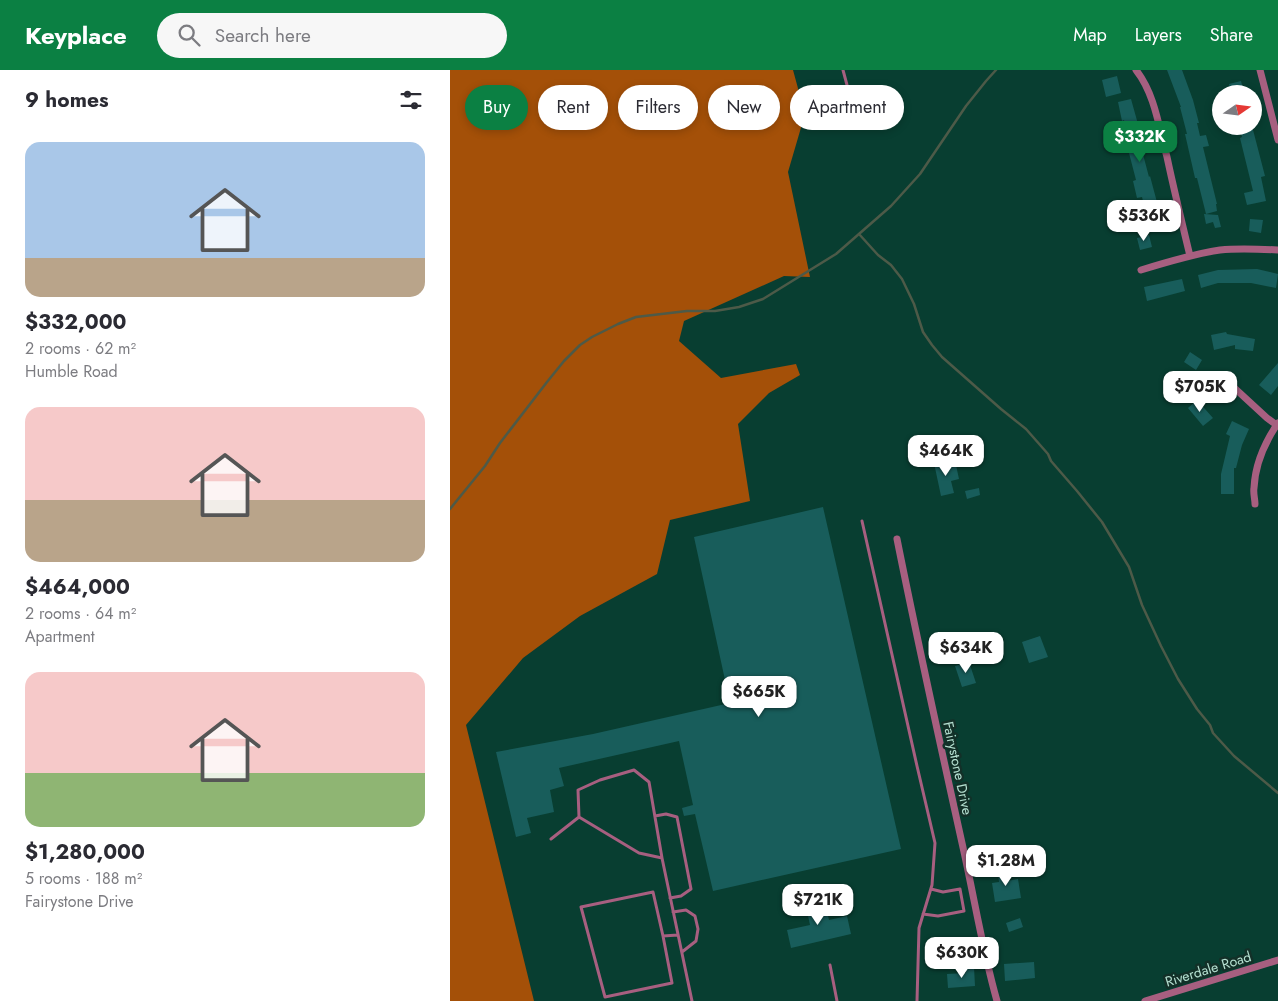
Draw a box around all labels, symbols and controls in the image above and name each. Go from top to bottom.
search box [157,13,507,58]
text: Keyplace [25,18,127,53]
icon: search [175,21,203,49]
text: Search here [215,22,311,49]
text: Map [1073,22,1107,48]
text: Layers [1135,22,1182,48]
text: Share [1210,22,1253,48]
text: 9 homes [25,85,109,115]
chip: Buy [465,85,528,130]
chip: Rent [538,85,608,130]
chip: Filters [618,85,698,130]
chip: New [708,85,780,130]
chip: Apartment [790,85,904,130]
north arrow [1212,85,1262,135]
map controls [1212,85,1262,135]
icon: filters [397,86,425,114]
pin: $332K [1105,121,1175,163]
text: $332K [1114,125,1166,148]
icon: home [180,175,270,265]
pin: $536K [1109,200,1179,242]
text: $536K [1118,204,1170,227]
text: $332,000 [25,307,126,337]
text: 2 rooms · 62 m² [25,337,136,360]
text: Humble Road [25,360,118,383]
pin: $705K [1165,370,1235,413]
text: $705K [1174,375,1226,398]
pin: $464K [911,434,981,477]
text: $464K [919,439,973,462]
icon: home [180,440,270,530]
text: $464,000 [25,572,130,602]
text: 2 rooms · 64 m² [25,602,136,625]
text: Apartment [25,625,95,648]
pin: $634K [931,632,1001,674]
text: $634K [940,636,992,659]
pin: $665K [724,676,794,718]
text: $665K [733,680,785,703]
icon: home [180,705,270,795]
street label: Fairystone Drive [938,720,978,816]
text: $1,280,000 [25,837,145,867]
pin: $1.28M [965,844,1047,887]
text: $1.28M [977,849,1035,872]
text: 5 rooms · 188 m² [25,867,142,890]
pin: $721K [783,884,853,926]
text: $721K [793,888,843,911]
text: Fairystone Drive [25,890,133,913]
pin: $630K [927,936,997,979]
text: $630K [936,941,988,964]
street label: Riverdale Road [1163,946,1253,992]

